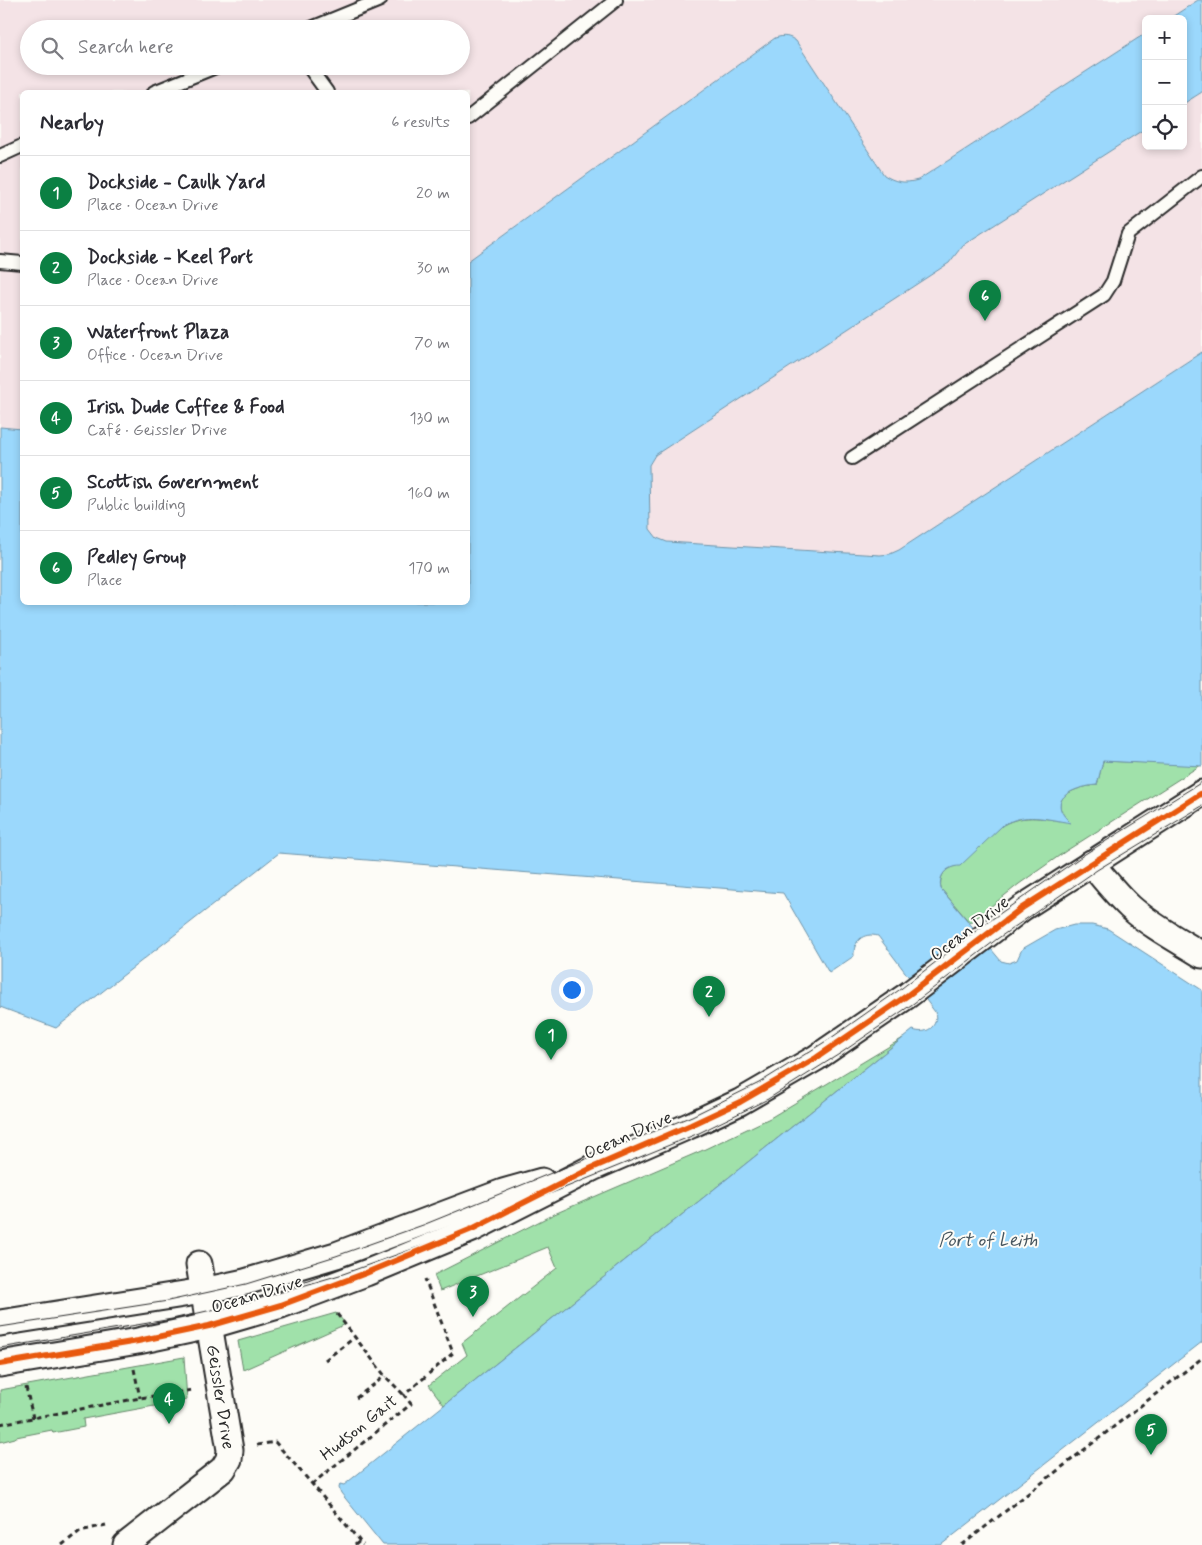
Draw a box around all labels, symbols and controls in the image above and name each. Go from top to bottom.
map controls [1142,15,1187,150]
button: + [1142,15,1187,60]
search box [20,20,470,75]
icon: search [38,34,66,62]
text: Search here [78,35,174,60]
button: − [1142,60,1187,105]
button: locate [1142,105,1187,150]
text: Nearby [40,109,104,137]
text: 6 results [391,112,450,133]
text: Dockside - Caulk Yard [87,170,266,195]
text: 1 [52,183,60,204]
text: 20 m [416,183,450,204]
text: Place · Ocean Drive [87,195,218,216]
text: Dockside - Keel Port [87,245,253,270]
text: 2 [52,258,60,279]
text: 30 m [417,258,450,279]
text: Place · Ocean Drive [87,270,218,291]
pin: 6 [969,280,1001,321]
text: Waterfront Plaza [87,320,229,345]
text: 3 [52,333,60,354]
text: 70 m [414,333,450,354]
text: Office · Ocean Drive [87,345,223,366]
text: Irish Dude Coffee & Food [87,395,285,420]
text: 4 [51,408,61,429]
text: 130 m [409,408,450,429]
text: Café · Geissler Drive [87,420,227,441]
text: Scottish Government [87,470,259,495]
text: 5 [51,483,61,504]
text: 160 m [407,483,450,504]
text: Public building [87,495,186,516]
text: Pedley Group [87,545,187,570]
text: 6 [52,558,60,579]
text: 170 m [408,558,450,579]
text: Place [87,570,122,591]
street label: Ocean Drive [925,890,1015,968]
pin: 2 [693,976,725,1017]
your location [559,977,585,1003]
pin: 1 [535,1019,567,1060]
street label: Ocean Drive [580,1106,676,1166]
water label: Port of Leith [938,1228,1038,1253]
street label: Ocean Drive [208,1270,306,1320]
pin: 3 [457,1276,489,1317]
street label: Geissler Drive [200,1343,240,1451]
pin: 4 [153,1383,185,1424]
street label: Hudson Gait [315,1389,403,1467]
pin: 5 [1135,1414,1167,1455]

